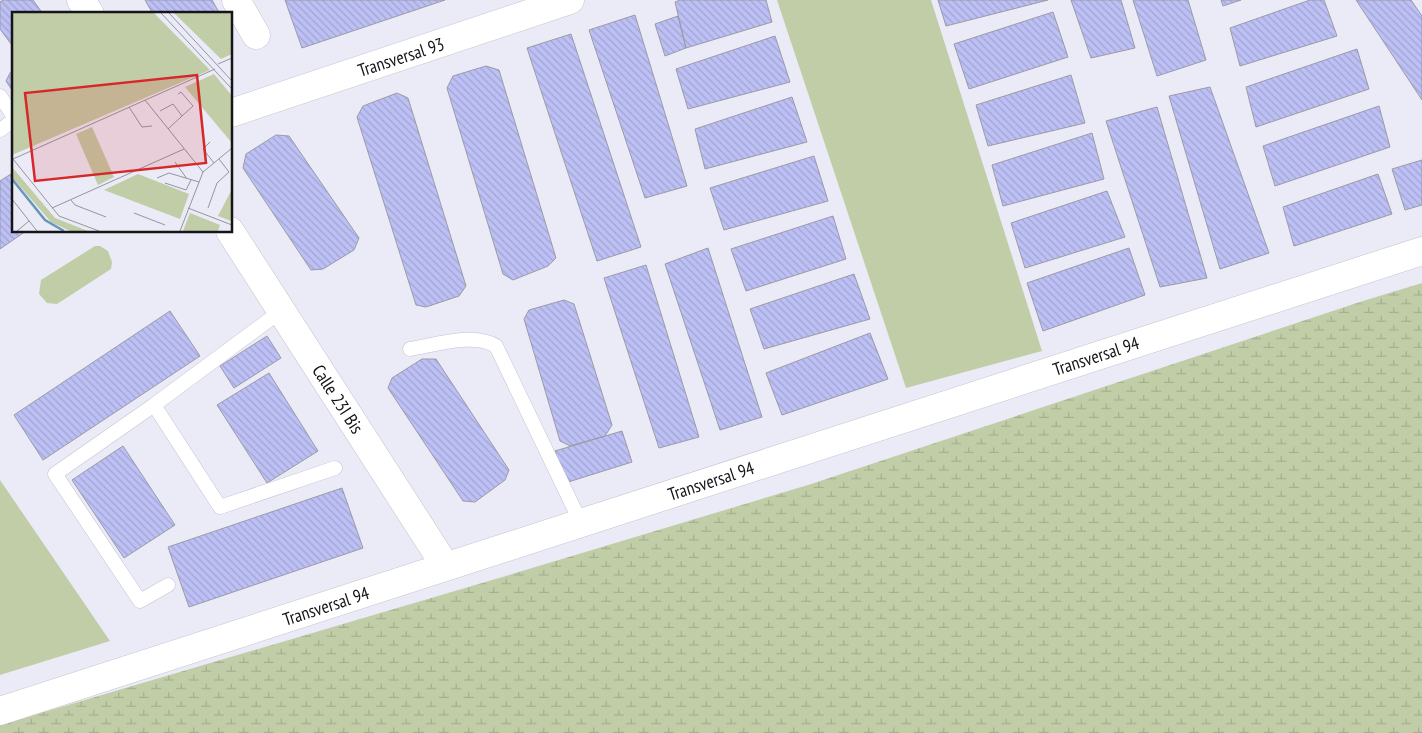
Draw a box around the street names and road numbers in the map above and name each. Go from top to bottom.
street label: Transversal 93 [355,32,447,82]
street label: Transversal 94 [1050,331,1142,381]
street label: Calle 23I Bis [307,360,369,438]
street label: Transversal 94 [665,456,757,506]
street label: Transversal 94 [280,581,372,631]

